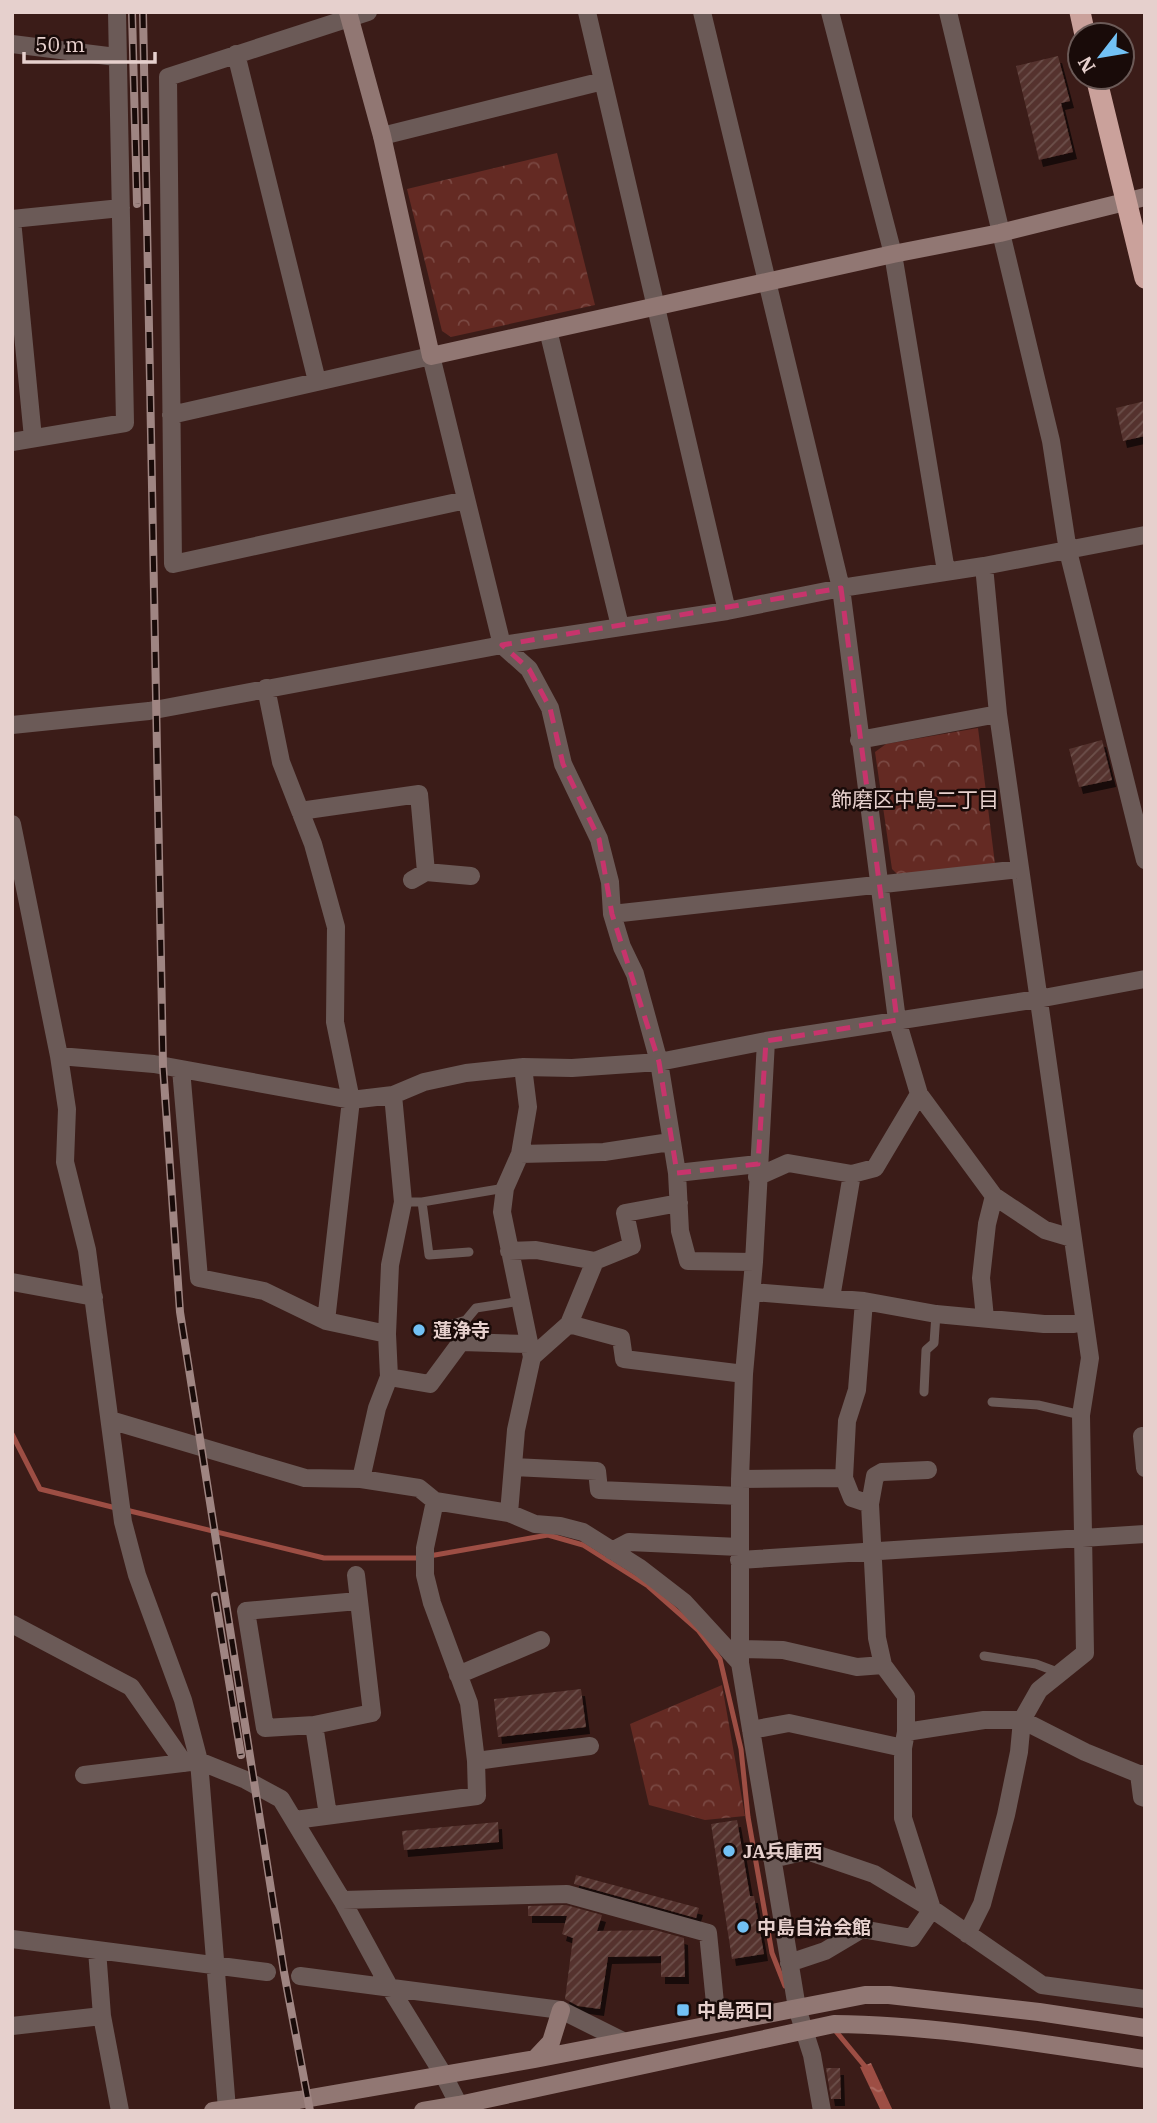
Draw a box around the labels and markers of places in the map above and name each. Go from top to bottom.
place label: 蓮浄寺 [433,1318,490,1342]
marker: 蓮浄寺 [411,1322,427,1338]
place label: JA兵庫西 [743,1839,822,1863]
marker: JA兵庫西 [721,1843,737,1859]
place label: 中島自治会館 [757,1915,871,1939]
marker: 中島自治会館 [735,1919,751,1935]
place label: 中島西口 [697,1998,773,2022]
marker: 中島西口 [675,2002,691,2018]

